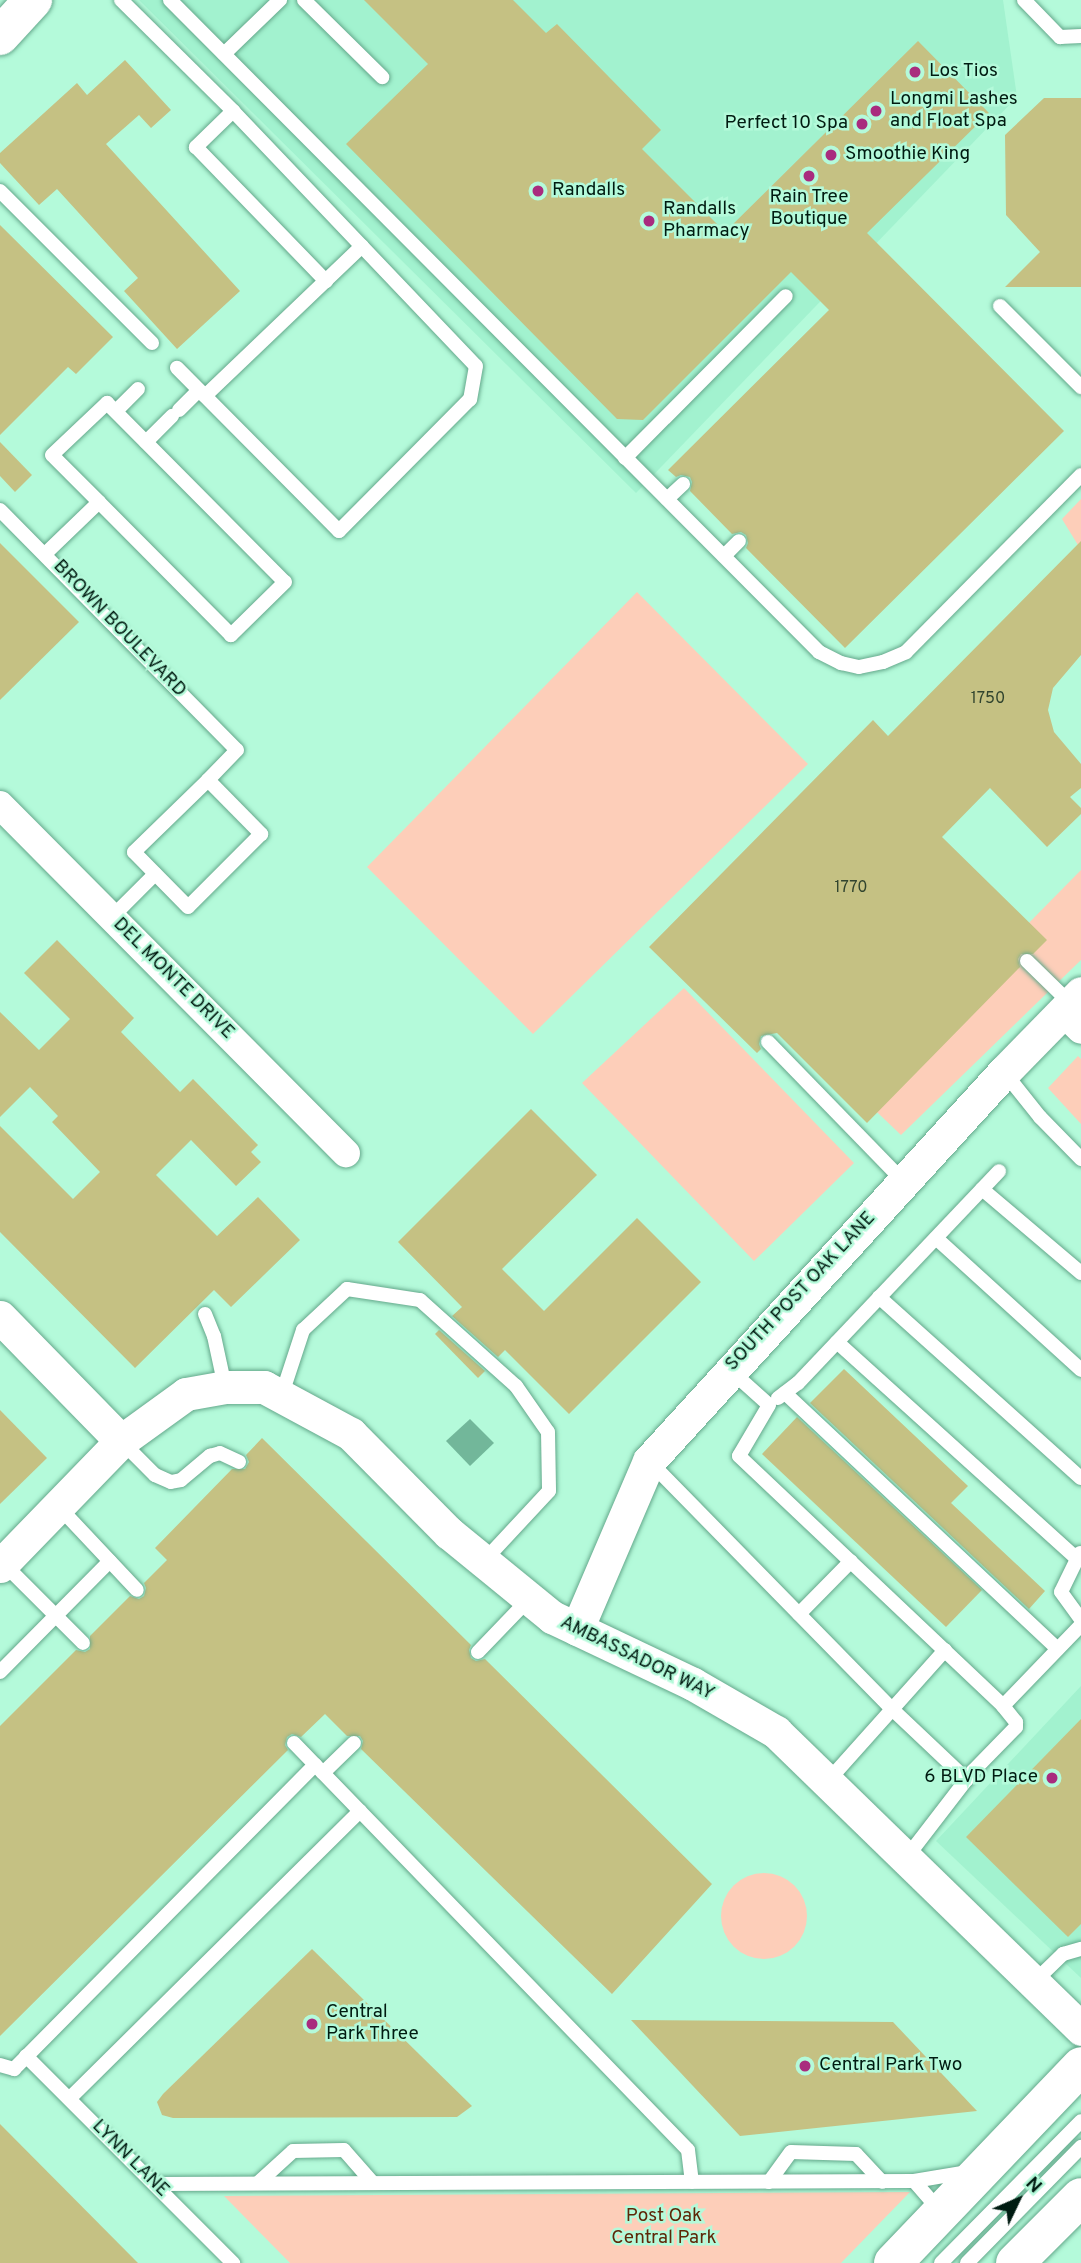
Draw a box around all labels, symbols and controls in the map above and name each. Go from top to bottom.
place label: Los Tios [929,61,999,83]
marker: Los Tios [907,64,923,80]
place label: Longmi Lashes and Float Spa [890,89,1018,133]
marker: Longmi Lashes and Float Spa [868,103,884,119]
place label: Perfect 10 Spa [725,113,848,135]
marker: Perfect 10 Spa [854,116,870,132]
place label: Smoothie King [845,144,970,166]
marker: Smoothie King [823,147,839,163]
marker: Rain Tree Boutique [801,168,817,184]
place label: Randalls [552,180,625,202]
marker: Randalls [530,183,546,199]
place label: Rain Tree Boutique [769,187,849,231]
place label: Randalls Pharmacy [663,199,749,243]
marker: Randalls Pharmacy [641,213,657,229]
street label: BROWN BOULEVARD [48,556,190,702]
house number: 1750 [971,689,1005,709]
house number: 1770 [835,878,867,898]
street label: DEL MONTE DRIVE [107,913,239,1045]
street label: SOUTH POST OAK LANE [721,1207,881,1377]
street label: AMBASSADOR WAY [556,1612,718,1706]
place label: 6 BLVD Place [924,1767,1038,1789]
marker: 6 BLVD Place [1044,1770,1060,1786]
place label: Central Park Three [326,2002,419,2046]
marker: Central Park Three [304,2016,320,2032]
place label: Central Park Two [819,2055,963,2077]
marker: Central Park Two [797,2058,813,2074]
street label: LYNN LANE [86,2115,174,2203]
north arrow [983,2165,1053,2235]
text: N [1020,2172,1046,2199]
park label: Post Oak Central Park [611,2206,717,2250]

